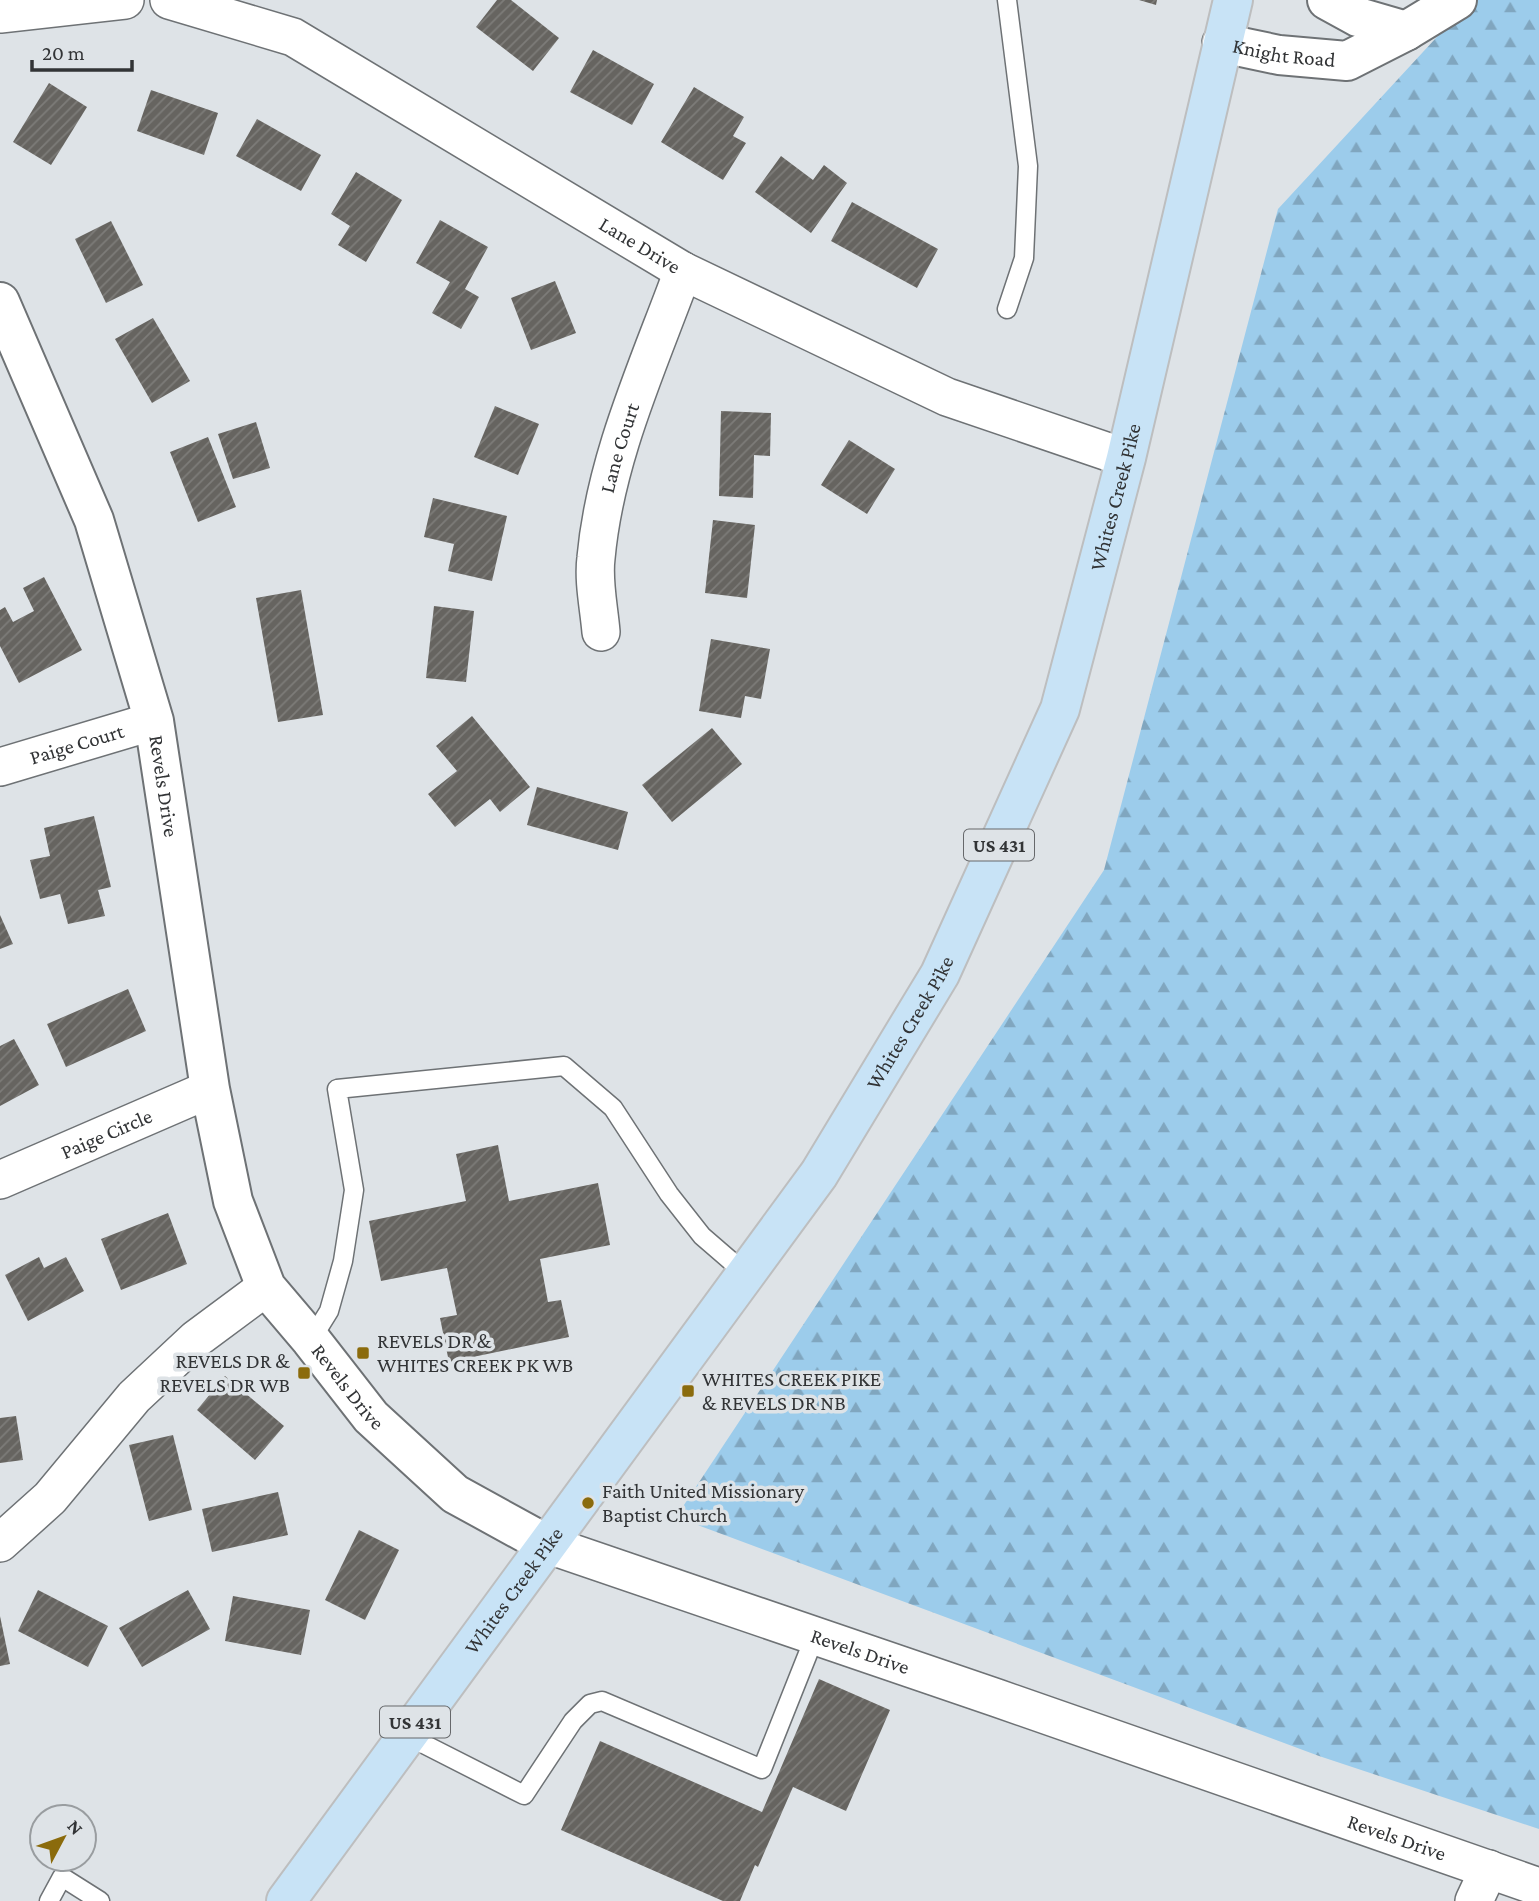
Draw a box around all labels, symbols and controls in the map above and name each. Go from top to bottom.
scale bar [32,28,131,72]
street label: Knight Road [1230,34,1336,72]
text: 20 m [42,41,85,65]
street label: Lane Drive [595,212,685,279]
street label: Lane Court [595,399,645,495]
street label: Whites Creek Pike [1085,421,1146,574]
street label: Paige Court [27,718,128,769]
street label: Revels Drive [144,733,183,839]
road number: US 431 [964,830,1034,860]
street label: Whites Creek Pike [861,952,959,1094]
street label: Paige Circle [57,1104,156,1164]
place label: REVELS DR & WHITES CREEK PK WB [377,1329,573,1377]
street label: Revels Drive [307,1339,389,1435]
marker: REVELS DR & WHITES CREEK PK WB [355,1345,371,1361]
place label: REVELS DR & REVELS DR WB [159,1349,290,1397]
marker: REVELS DR & REVELS DR WB [296,1365,312,1381]
place label: WHITES CREEK PIKE & REVELS DR NB [702,1367,881,1415]
marker: WHITES CREEK PIKE & REVELS DR NB [680,1383,696,1399]
place label: Faith United Missionary Baptist Church [602,1479,805,1527]
marker: Faith United Missionary Baptist Church [580,1495,596,1511]
street label: Whites Creek Pike [459,1522,568,1659]
street label: Revels Drive [808,1623,913,1679]
road number: US 431 [380,1706,450,1738]
north arrow [28,1803,98,1873]
street label: Revels Drive [1344,1809,1449,1866]
text: N [63,1815,88,1839]

